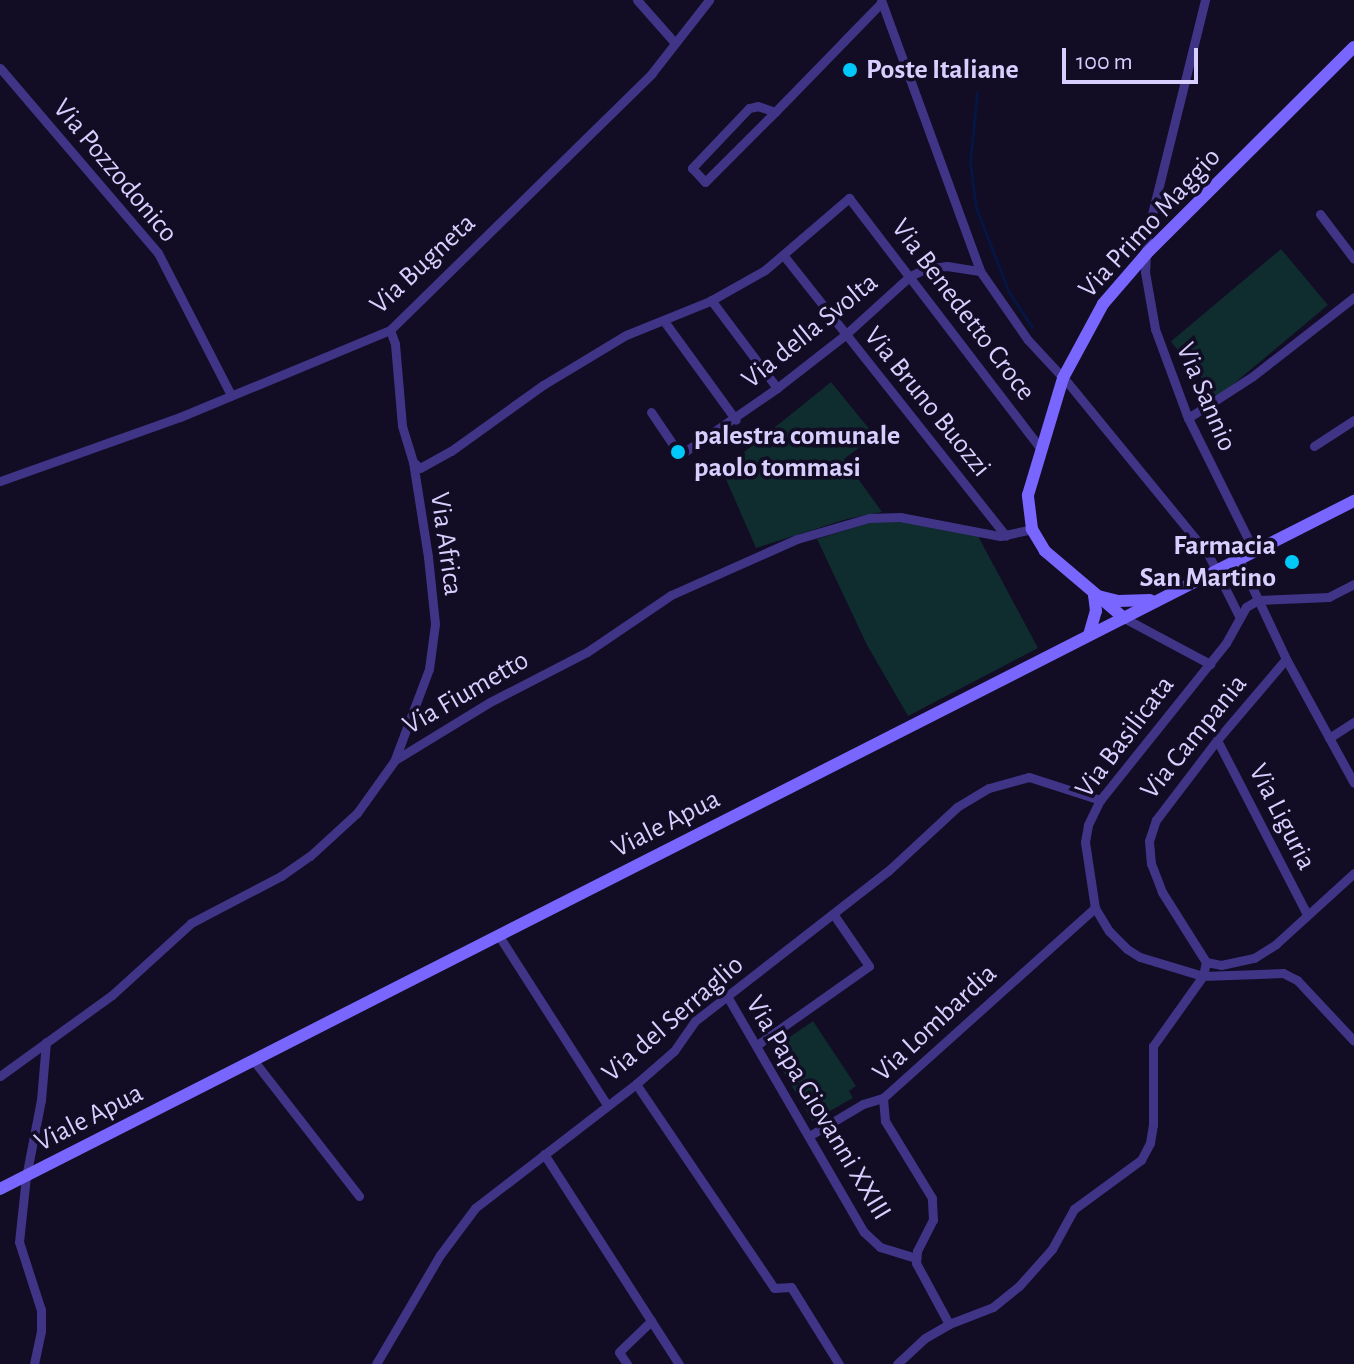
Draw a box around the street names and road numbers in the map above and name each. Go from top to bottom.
street label: Via Pozzodonico [45,92,185,250]
street label: Via Primo Maggio [1072,141,1228,305]
street label: Via Bugneta [363,207,483,321]
street label: Via Benedetto Croce [884,212,1042,408]
street label: Via della Svolta [735,266,885,396]
street label: Via Bruno Buozzi [856,320,998,484]
street label: Via Sannio [1168,338,1244,456]
street label: Via Africa [422,490,470,598]
street label: Via Fiumetto [397,644,535,742]
street label: Via Campania [1133,668,1255,806]
street label: Via Basilicata [1068,669,1182,805]
street label: Via Liguria [1241,758,1323,876]
street label: Viale Apua [606,782,726,866]
street label: Via del Serraglio [595,948,751,1090]
street label: Via Lombardia [866,957,1004,1089]
street label: Via Papa Giovanni XXIII [738,990,898,1226]
street label: Viale Apua [29,1076,149,1160]

